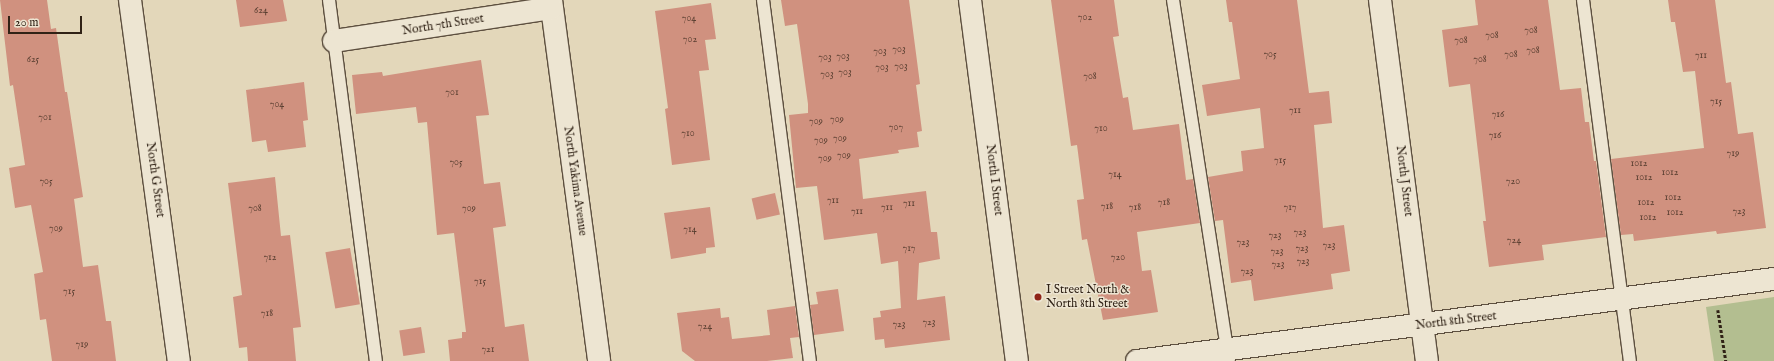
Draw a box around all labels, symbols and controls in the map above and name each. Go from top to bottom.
house number: 624 [254,5,268,17]
scale bar [10,8,84,34]
street label: North 7th Street [401,11,485,39]
house number: 702 [1078,12,1092,24]
house number: 704 [682,13,696,25]
text: 20 m [15,15,38,30]
house number: 708 [1524,25,1538,37]
house number: 708 [1485,30,1499,42]
house number: 702 [683,34,697,46]
house number: 708 [1454,35,1468,47]
house number: 703 [892,44,906,56]
house number: 708 [1526,45,1540,57]
house number: 703 [873,46,887,58]
house number: 705 [1263,49,1277,61]
house number: 708 [1504,49,1518,61]
house number: 711 [1695,50,1707,62]
house number: 703 [836,51,850,63]
house number: 703 [818,52,832,64]
house number: 625 [27,54,39,66]
house number: 708 [1473,54,1487,66]
house number: 703 [894,61,908,73]
house number: 703 [875,62,889,74]
house number: 703 [838,67,852,79]
house number: 703 [820,69,834,81]
house number: 708 [1083,71,1097,83]
house number: 701 [445,87,459,99]
house number: 715 [1710,96,1722,108]
house number: 704 [270,99,284,111]
house number: 711 [1289,105,1301,117]
house number: 716 [1492,109,1504,121]
house number: 701 [38,112,52,124]
house number: 709 [830,114,844,126]
house number: 709 [809,116,823,128]
house number: 707 [889,122,903,134]
house number: 710 [1094,123,1108,135]
street label: North Yakima Avenue [560,125,590,237]
house number: 710 [681,128,695,140]
house number: 716 [1489,130,1501,142]
house number: 709 [833,133,847,145]
house number: 709 [814,135,828,147]
street label: North G Street [143,141,167,219]
street label: North I Street [982,144,1006,216]
street label: North J Street [1393,145,1415,217]
house number: 719 [1727,148,1739,160]
house number: 709 [837,150,851,162]
house number: 709 [818,153,832,165]
house number: 715 [1274,155,1286,167]
house number: 705 [449,157,463,169]
house number: 1012 [1631,158,1647,170]
house number: 1012 [1662,167,1678,179]
house number: 714 [1108,169,1122,181]
house number: 1012 [1636,172,1652,184]
house number: 705 [39,176,53,188]
house number: 720 [1506,176,1520,188]
house number: 1012 [1665,192,1681,204]
house number: 711 [827,195,839,207]
house number: 718 [1158,197,1170,209]
house number: 1012 [1638,197,1654,209]
house number: 711 [903,198,915,210]
house number: 718 [1101,201,1113,213]
house number: 711 [881,202,893,214]
house number: 718 [1129,202,1141,214]
house number: 717 [1283,202,1297,214]
house number: 708 [248,203,262,215]
house number: 709 [462,203,476,215]
house number: 711 [851,206,863,218]
house number: 723 [1732,206,1746,218]
house number: 1012 [1667,207,1683,219]
house number: 1012 [1640,212,1656,224]
house number: 709 [49,223,63,235]
house number: 714 [683,224,697,236]
house number: 723 [1293,227,1307,239]
house number: 723 [1268,230,1282,242]
house number: 724 [1507,235,1521,247]
house number: 723 [1236,237,1250,249]
house number: 723 [1322,240,1336,252]
house number: 717 [902,243,916,255]
house number: 723 [1295,243,1309,255]
house number: 723 [1270,246,1284,258]
house number: 712 [263,252,277,264]
house number: 720 [1111,252,1125,264]
house number: 723 [1296,256,1310,268]
house number: 723 [1271,259,1285,271]
house number: 723 [1240,266,1254,278]
house number: 715 [474,276,486,288]
place label: I Street North & North 8th Street [1046,283,1129,311]
house number: 715 [63,286,75,298]
marker: I Street North & North 8th Street [1033,292,1043,302]
house number: 718 [261,308,273,320]
street label: North 8th Street [1415,309,1497,333]
house number: 723 [922,317,936,329]
house number: 723 [892,319,906,331]
house number: 724 [698,321,712,333]
house number: 719 [76,339,88,351]
house number: 721 [481,344,495,356]

